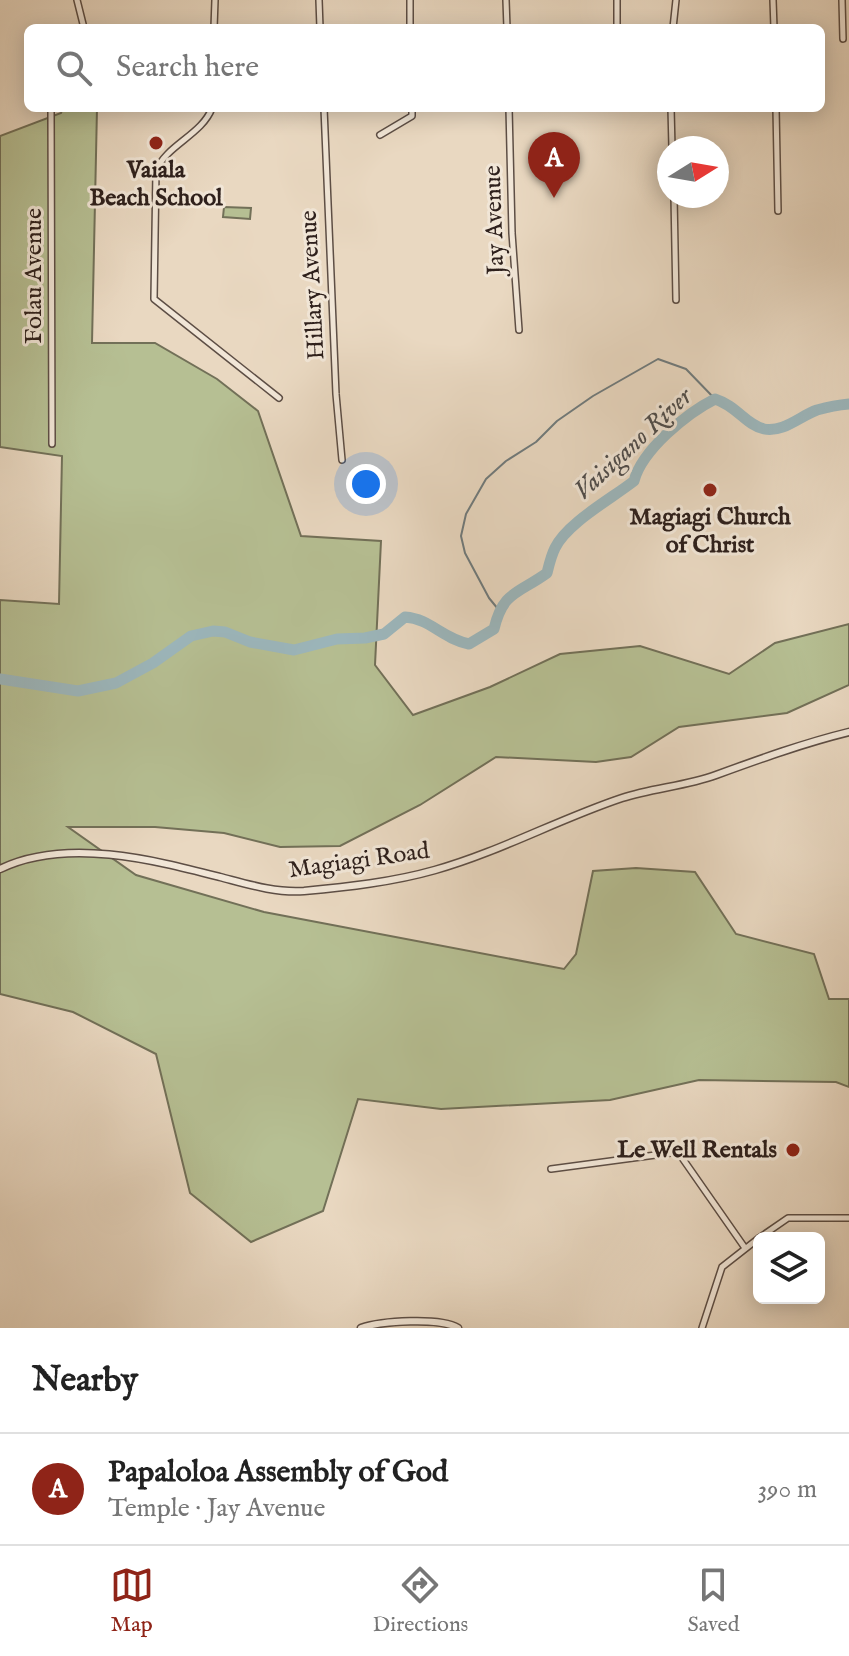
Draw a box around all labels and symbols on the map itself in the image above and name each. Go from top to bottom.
pin: A [528,132,580,198]
marker: Vaiala Beach School [147,134,165,152]
north arrow [657,136,729,208]
place label: Vaiala Beach School [89,155,223,214]
street label: Jay Avenue [478,165,513,278]
street label: Folau Avenue [19,208,50,344]
street label: Hillary Avenue [294,209,332,361]
water label: Vaisigano River [567,380,701,508]
your location [346,464,386,504]
marker: Magiagi Church of Christ [701,481,719,499]
place label: Magiagi Church of Christ [629,502,791,561]
street label: Magiagi Road [287,836,432,886]
place label: Le Well Rentals [617,1135,778,1166]
marker: Le Well Rentals [784,1141,802,1159]

